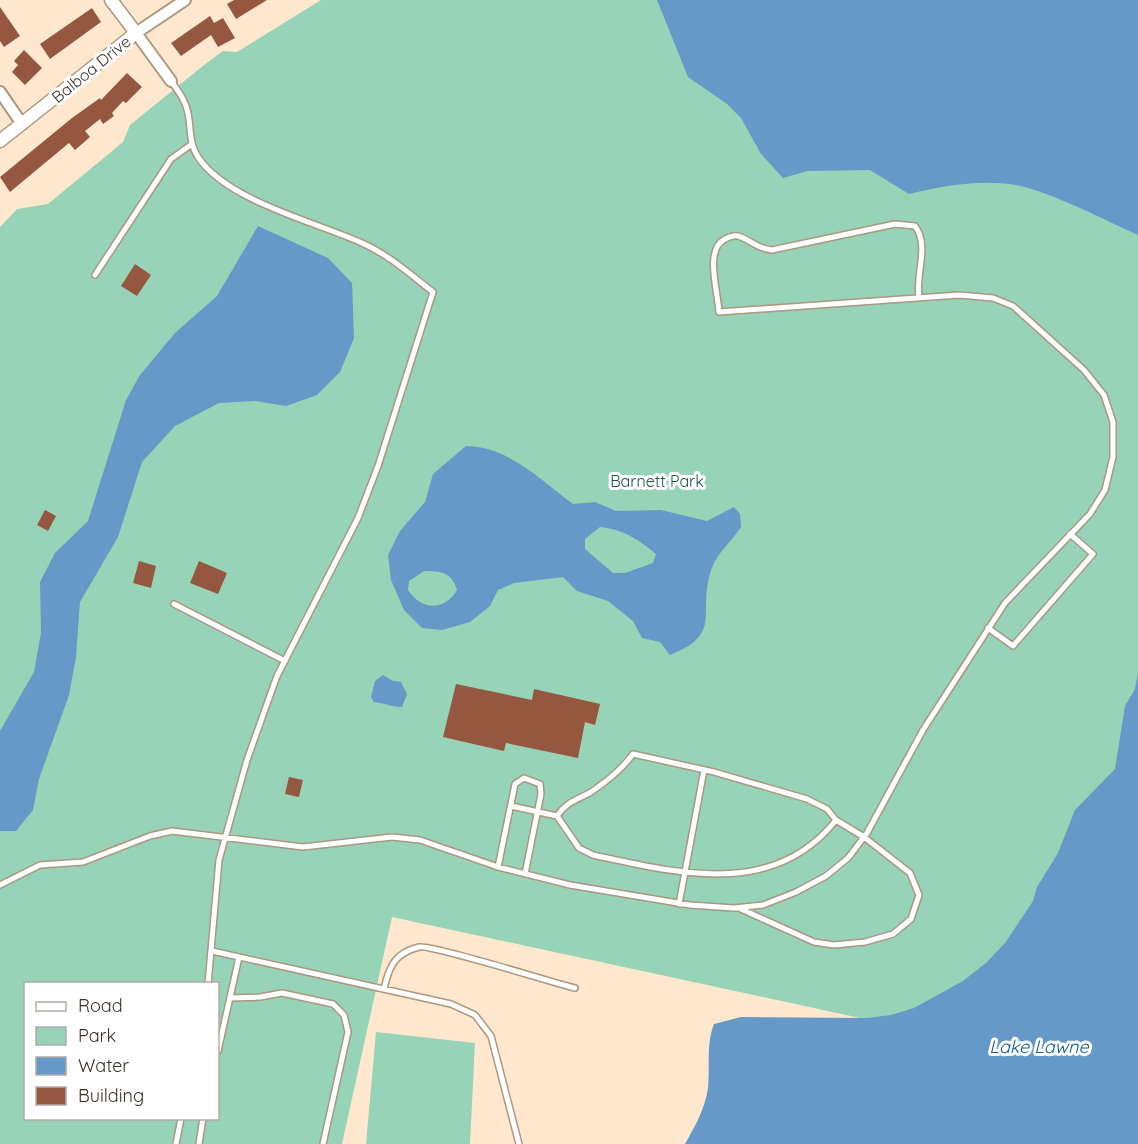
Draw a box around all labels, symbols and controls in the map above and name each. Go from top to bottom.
street label: Balboa Drive [48,31,134,107]
park label: Barnett Park [610,471,704,491]
legend [24,982,219,1120]
text: Road [78,994,123,1017]
text: Park [78,1024,116,1047]
water label: Lake Lawne [989,1035,1089,1058]
text: Water [78,1054,129,1077]
text: Building [78,1084,144,1107]

